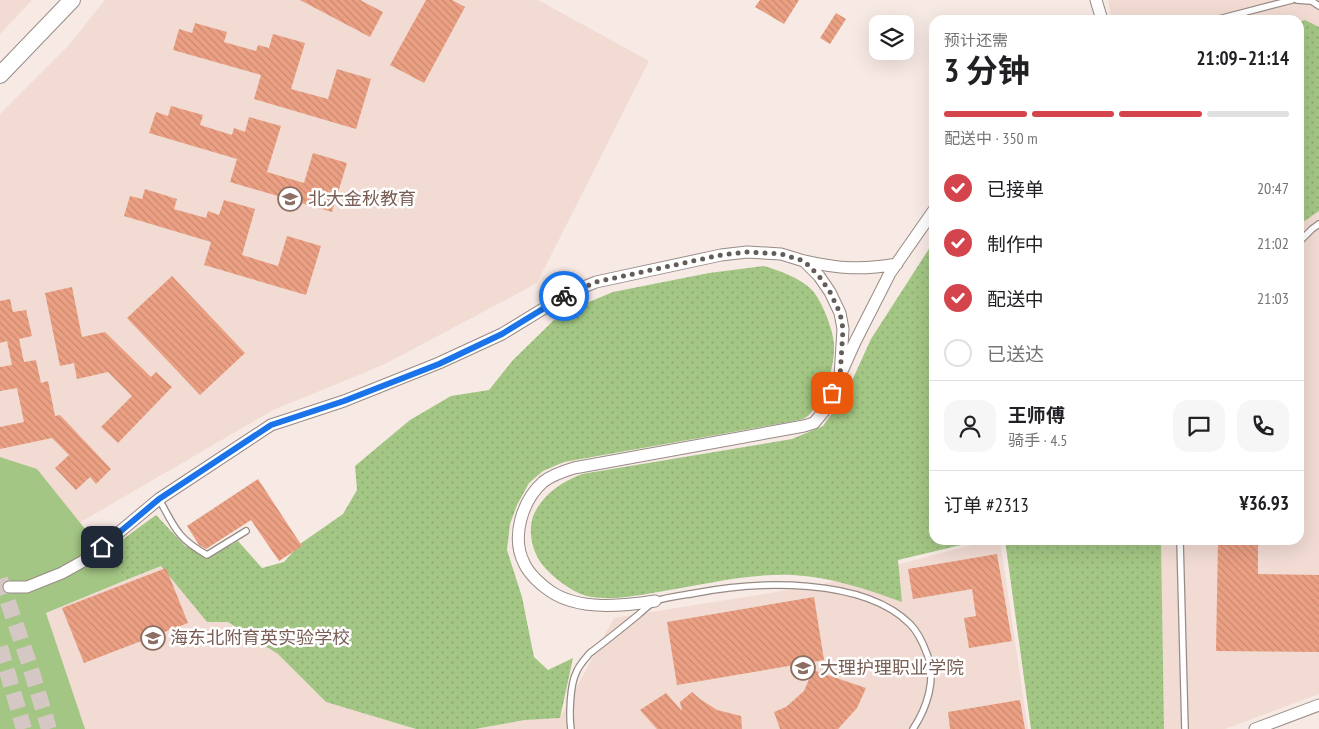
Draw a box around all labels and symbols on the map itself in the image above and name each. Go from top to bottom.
school or university icon: 北大金秋教育 [277,186,303,212]
place label: 北大金秋教育 [308,187,416,210]
courier [539,271,589,321]
pin [811,372,853,414]
pin [81,526,123,568]
school or university icon: 海东北附育英实验学校 [140,625,166,651]
place label: 海东北附育英实验学校 [170,626,350,649]
school or university icon: 大理护理职业学院 [790,655,816,681]
place label: 大理护理职业学院 [820,656,964,679]

